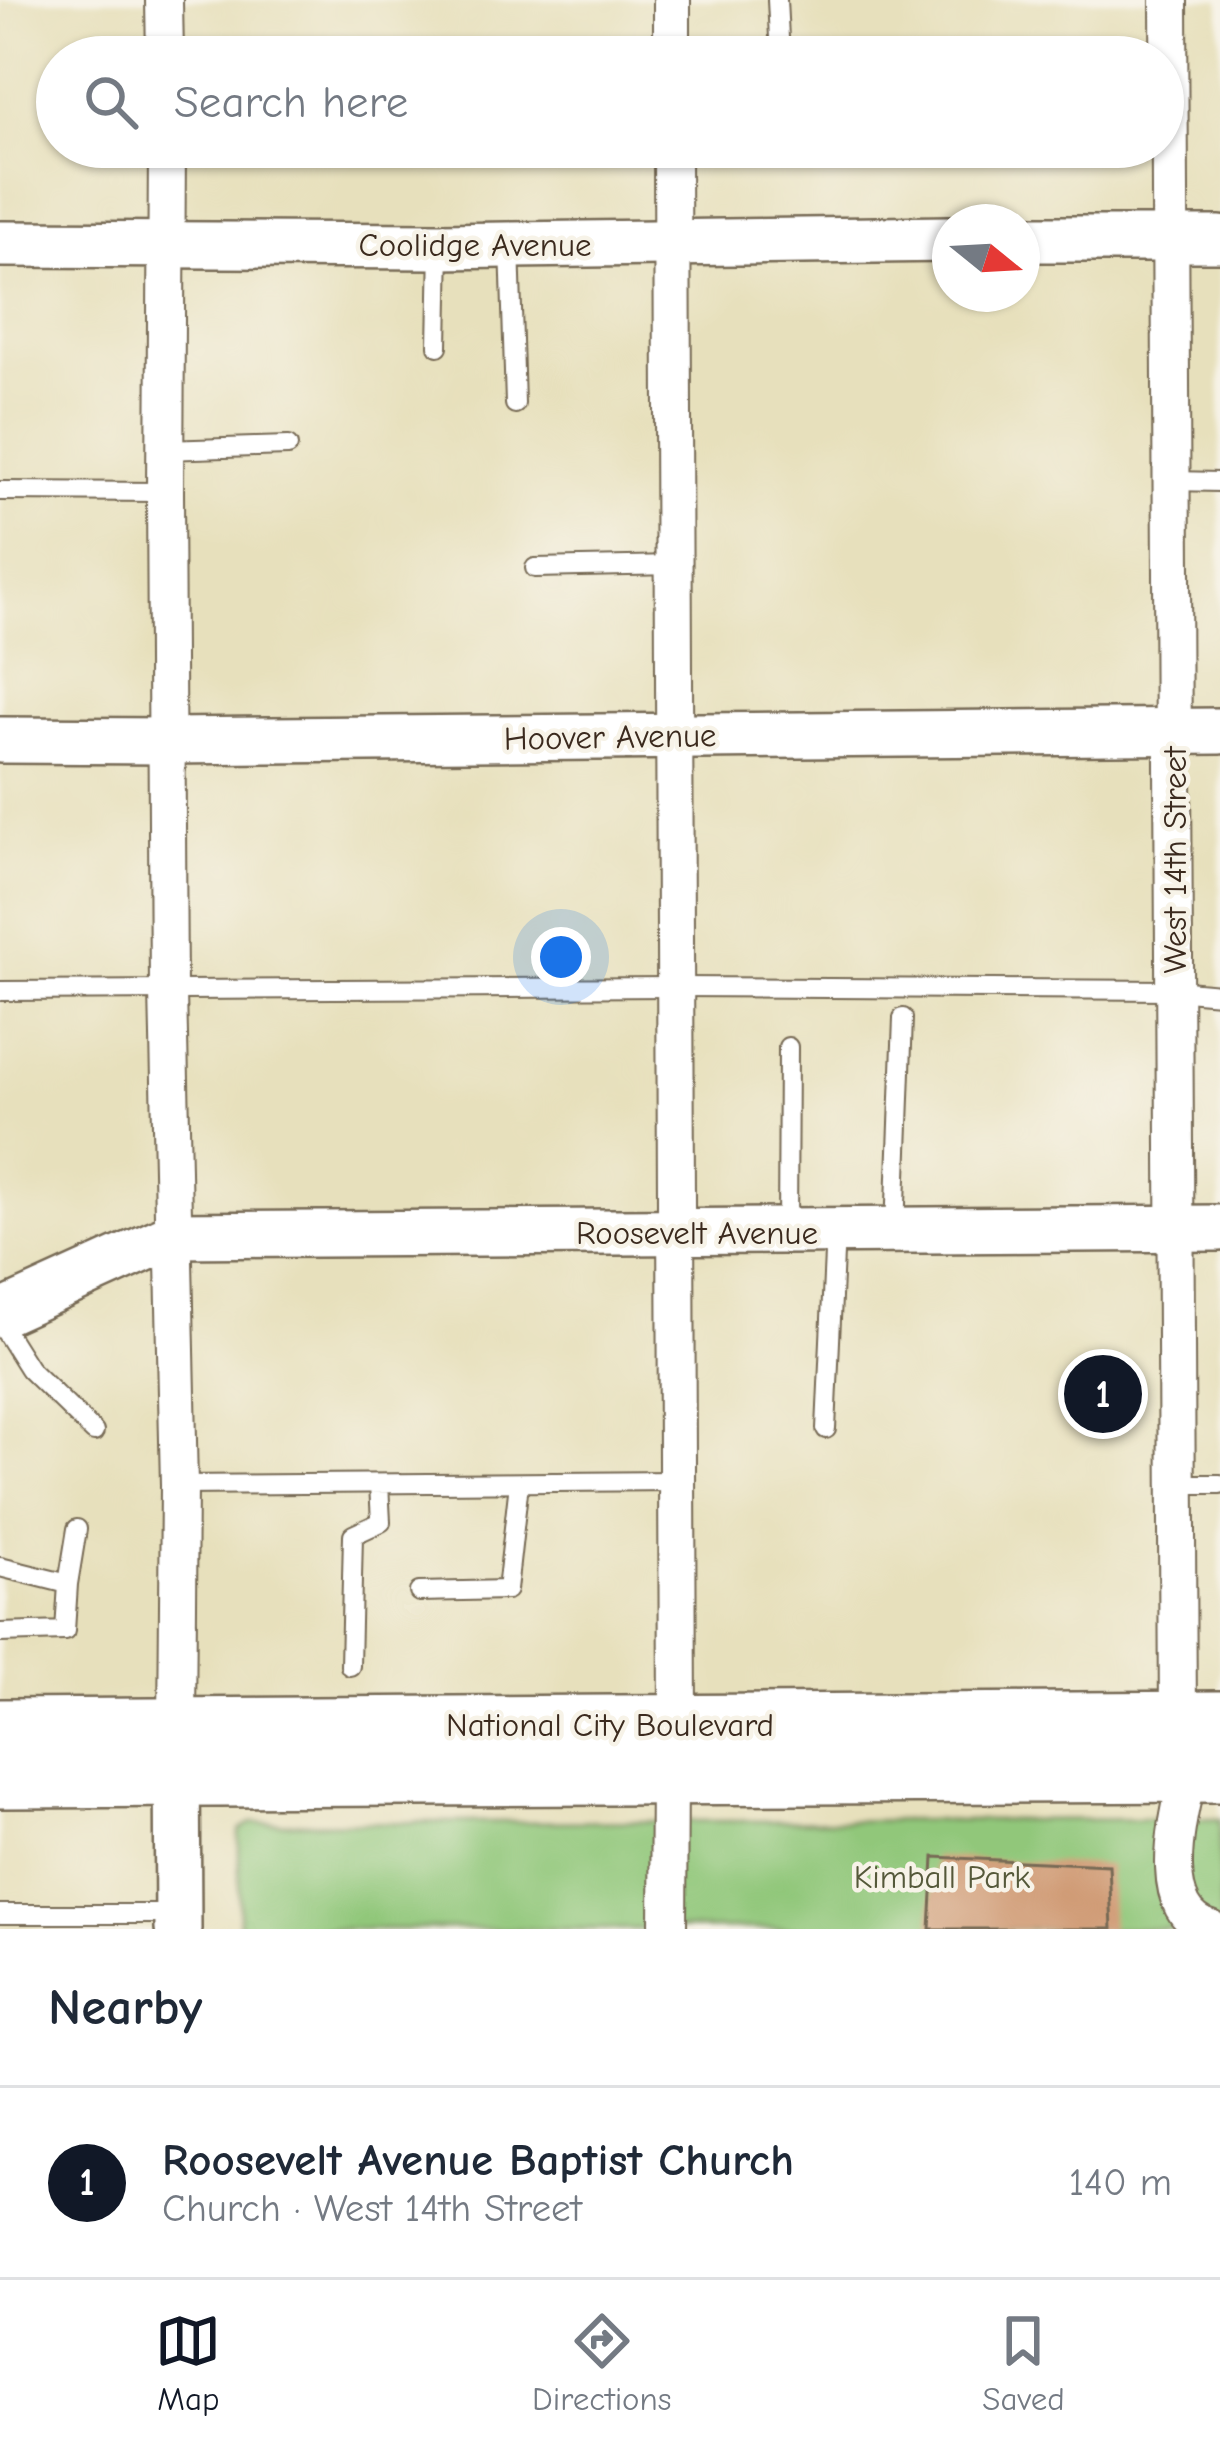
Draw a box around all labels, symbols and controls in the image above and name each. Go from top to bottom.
search box [36,36,1184,168]
icon: search [78,69,144,135]
text: Search here [174,76,408,128]
north arrow [932,204,1040,312]
street label: Coolidge Avenue [359,226,591,264]
street label: Hoover Avenue [503,716,717,758]
street label: West 14th Street [1156,745,1194,973]
your location [531,927,591,987]
street label: Roosevelt Avenue [576,1214,818,1252]
pin: 1 [1064,1349,1142,1439]
street label: National City Boulevard [446,1706,774,1744]
park label: Kimball Park [854,1858,1030,1896]
text: Nearby [48,1978,202,2037]
text: Roosevelt Avenue Baptist Church [162,2134,794,2186]
text: 1 [79,2160,95,2205]
text: 140 m [1069,2160,1172,2205]
text: Church · West 14th Street [162,2186,582,2231]
tab: Map [155,2308,221,2418]
tab: Directions [532,2308,672,2418]
tab: Saved [982,2308,1065,2418]

